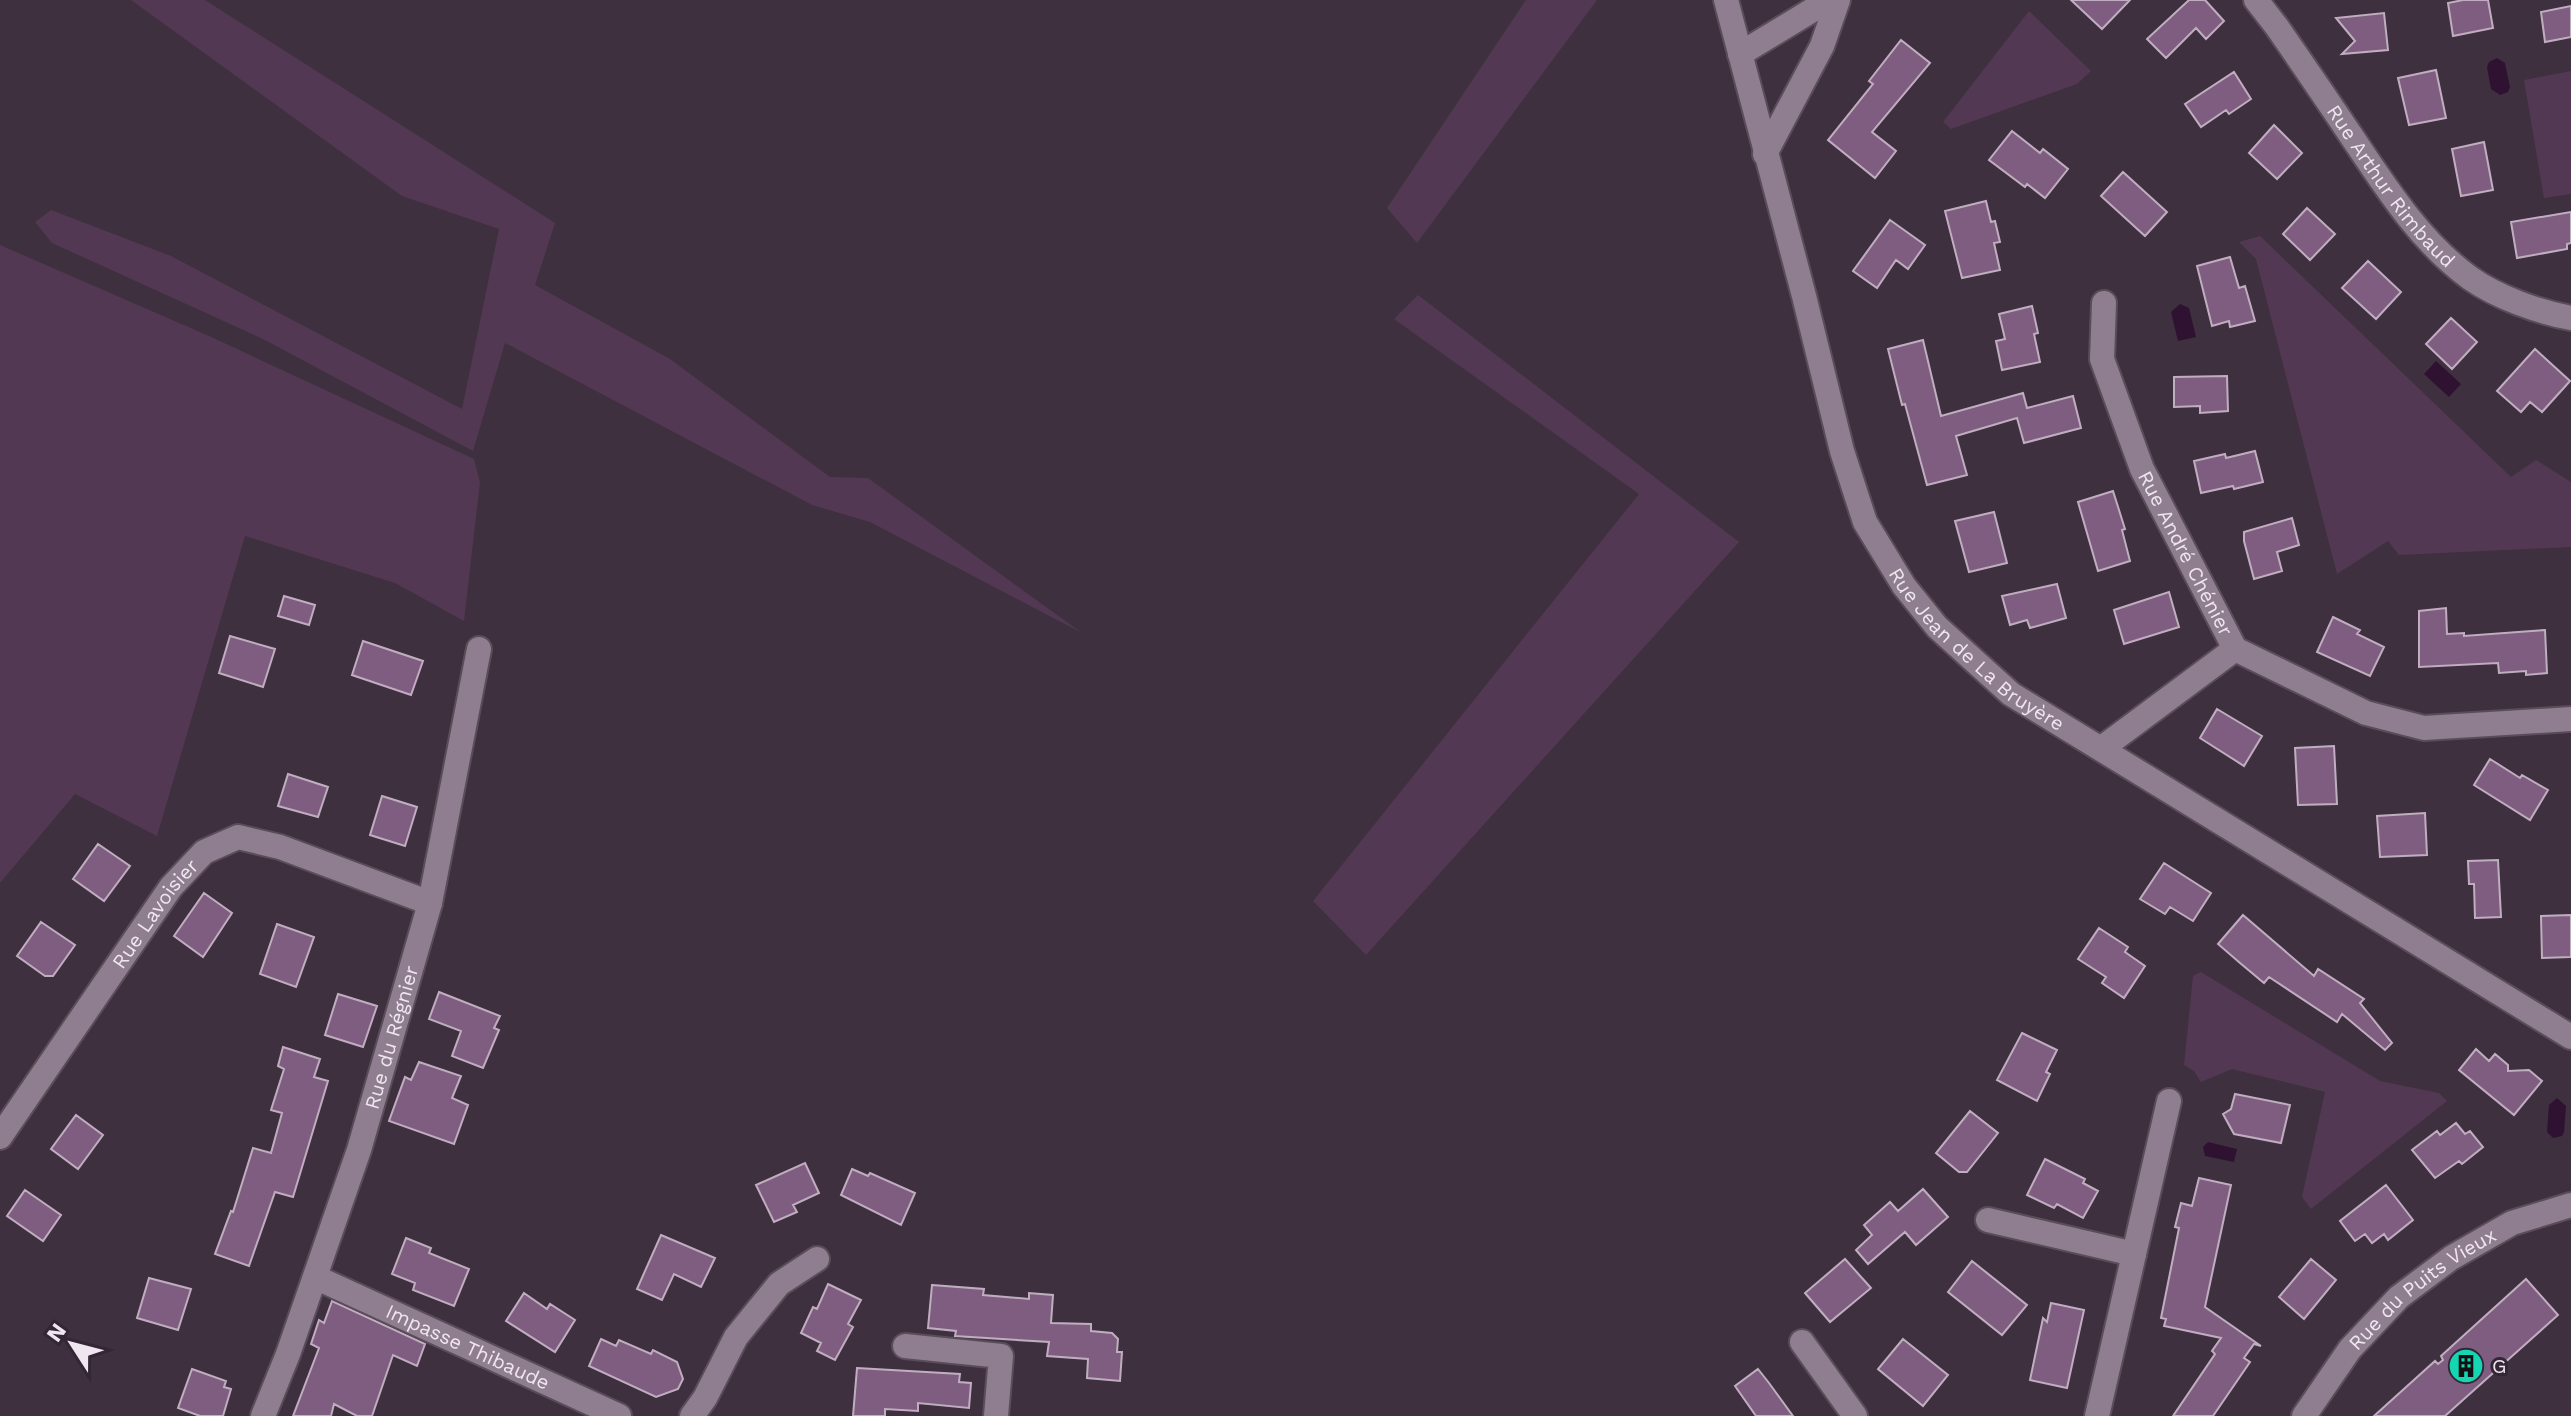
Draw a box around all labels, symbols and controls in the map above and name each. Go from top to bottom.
street label: Rue Arthur Rimbaud [2322,100,2460,272]
street label: Rue André Chénier [2133,467,2238,640]
street label: Rue Jean de La Bruyère [1884,563,2069,736]
street label: Rue Lavoisier [107,854,203,973]
street label: Rue du Régnier [359,963,423,1112]
street label: Rue du Puits Vieux [2343,1223,2500,1355]
street label: Impasse Thibaude [382,1299,553,1395]
north arrow [32,1304,112,1384]
text: N [41,1319,71,1346]
building icon: G [2447,1347,2485,1385]
place label: G [2492,1354,2506,1378]

